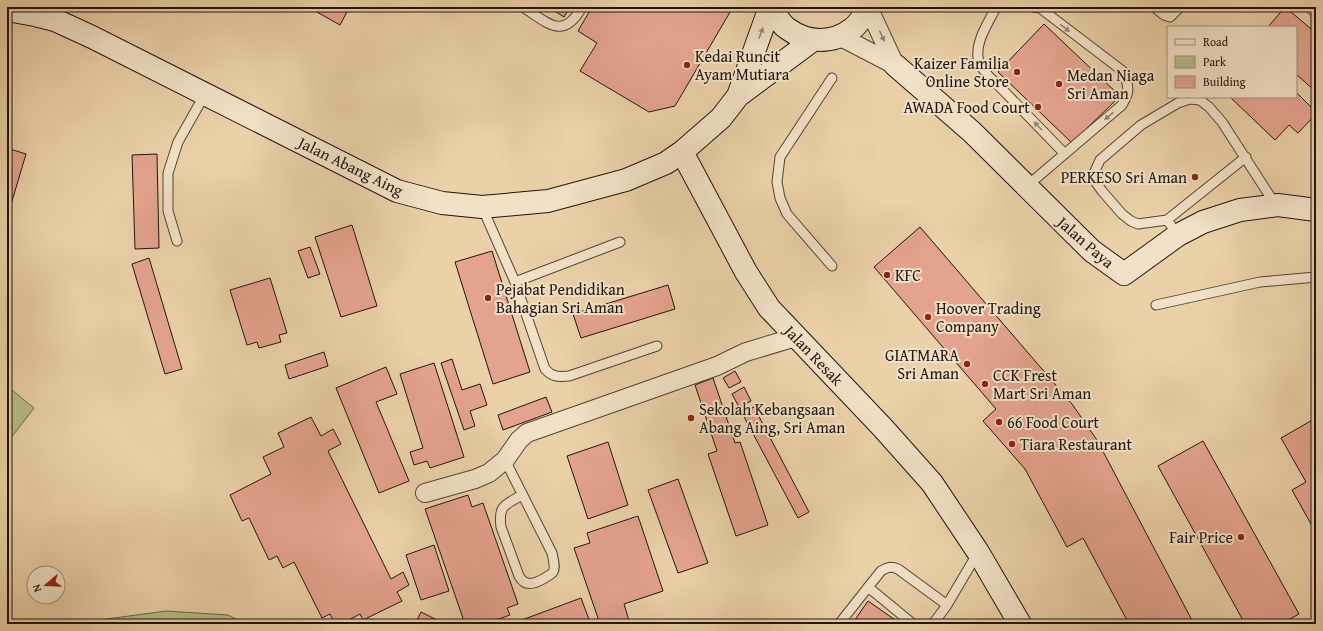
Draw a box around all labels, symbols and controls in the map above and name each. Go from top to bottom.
one-way arrow [1060,23,1071,32]
one-way arrow [758,26,764,38]
legend [1167,26,1297,98]
one-way arrow [879,31,885,42]
text: Road [1203,33,1229,50]
place label: Kedai Runcit Ayam Mutiara [695,44,790,86]
place label: Kaizer Familia Online Store [914,51,1009,93]
text: Park [1203,53,1227,70]
marker: Kedai Runcit Ayam Mutiara [682,60,692,70]
place label: Medan Niaga Sri Aman [1067,63,1155,105]
marker: Kaizer Familia Online Store [1012,67,1022,77]
text: Building [1203,73,1246,90]
marker: Medan Niaga Sri Aman [1054,79,1064,89]
place label: AWADA Food Court [903,95,1030,119]
marker: AWADA Food Court [1033,102,1043,112]
one-way arrow [1104,111,1113,120]
one-way arrow [1033,121,1043,131]
street label: Jalan Abang Aing [293,129,408,202]
place label: PERKESO Sri Aman [1061,165,1187,189]
marker: PERKESO Sri Aman [1190,172,1200,182]
street label: Jalan Paya [1051,209,1120,274]
place label: KFC [895,263,921,287]
marker: KFC [882,270,892,280]
place label: Pejabat Pendidikan Bahagian Sri Aman [496,277,625,319]
marker: Pejabat Pendidikan Bahagian Sri Aman [483,293,493,303]
place label: Hoover Trading Company [936,296,1041,338]
marker: Hoover Trading Company [923,312,933,322]
street label: Jalan Resak [778,318,850,391]
place label: GIATMARA Sri Aman [885,343,959,385]
marker: GIATMARA Sri Aman [962,359,972,369]
place label: CCK Frest Mart Sri Aman [993,363,1091,405]
marker: CCK Frest Mart Sri Aman [980,379,990,389]
place label: Sekolah Kebangsaan Abang Aing, Sri Aman [699,397,845,439]
place label: 66 Food Court [1007,410,1100,434]
marker: Sekolah Kebangsaan Abang Aing, Sri Aman [686,413,696,423]
marker: 66 Food Court [994,417,1004,427]
place label: Tiara Restaurant [1020,432,1132,456]
marker: Tiara Restaurant [1007,439,1017,449]
place label: Fair Price [1169,525,1233,549]
marker: Fair Price [1236,532,1246,542]
north arrow [26,565,66,605]
text: N [28,582,45,594]

